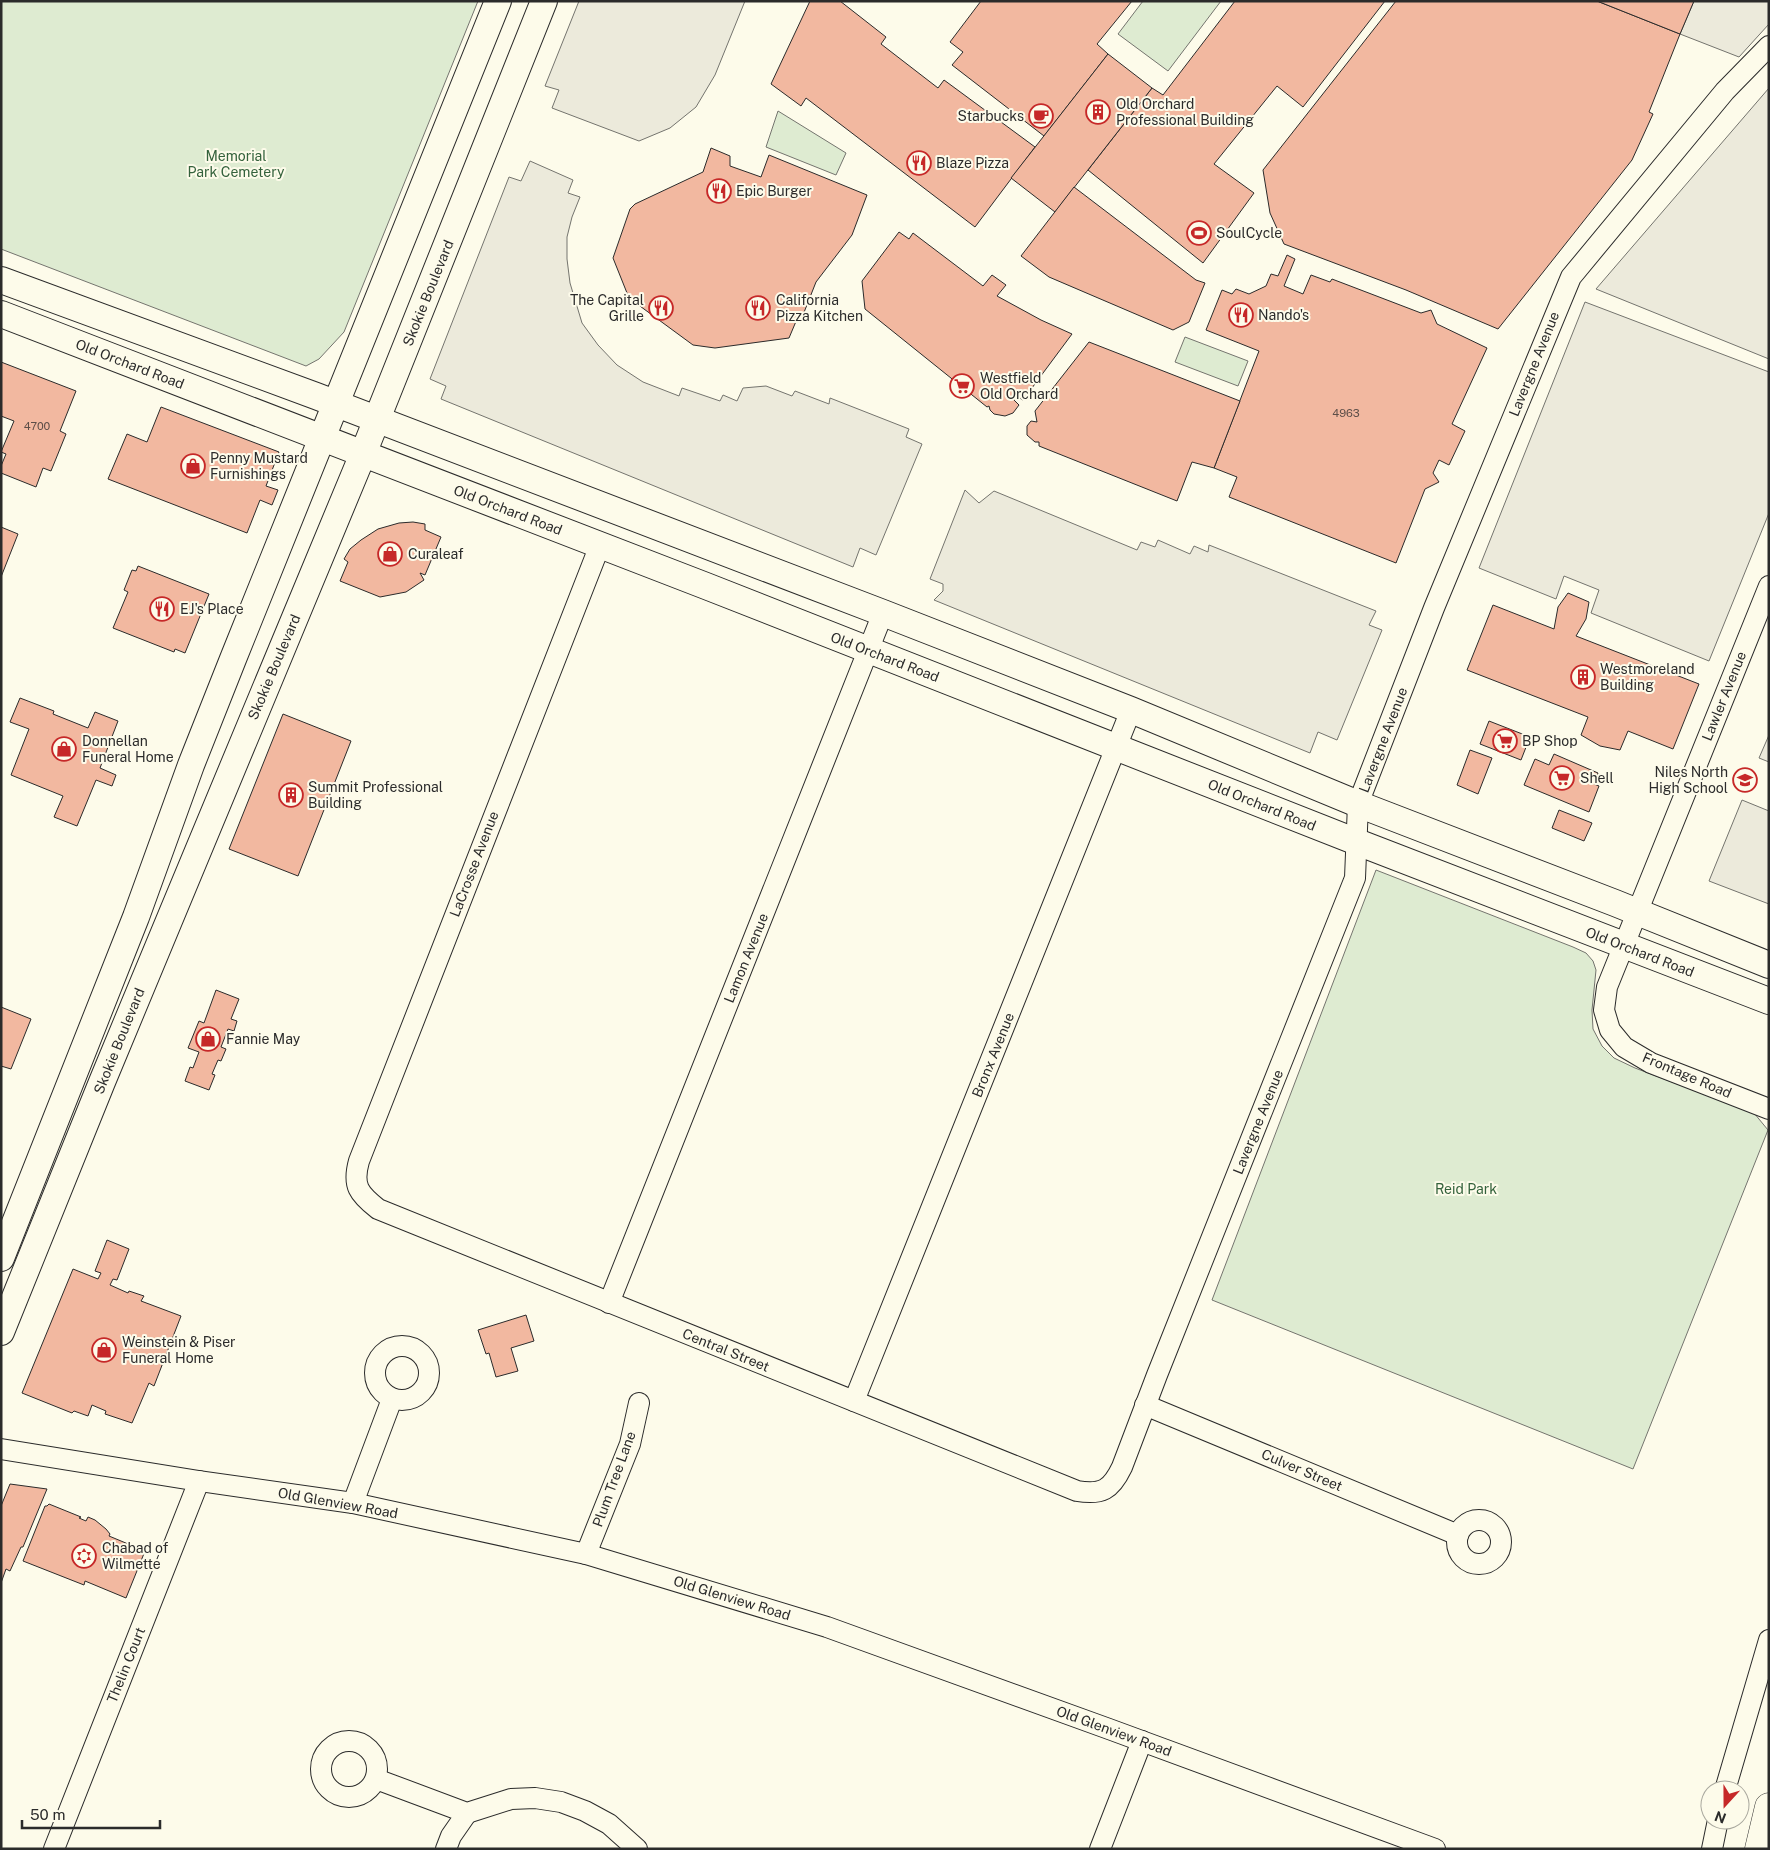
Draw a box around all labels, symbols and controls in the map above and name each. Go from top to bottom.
place label: Old Orchard Professional Building [1116,96,1254,128]
building icon: Old Orchard Professional Building [1085,99,1111,125]
cafe icon: Starbucks [1028,103,1054,129]
place label: Starbucks [958,108,1024,124]
park label: Memorial Park Cemetery [188,148,285,180]
restaurant icon: Blaze Pizza [906,150,932,176]
place label: Blaze Pizza [936,155,1009,171]
restaurant icon: Epic Burger [706,178,732,204]
place label: Epic Burger [736,183,812,199]
sports icon: SoulCycle [1186,220,1212,246]
place label: SoulCycle [1216,225,1282,241]
street label: Skokie Boulevard [399,238,457,348]
place label: The Capital Grille [570,292,644,324]
place label: California Pizza Kitchen [776,292,863,324]
restaurant icon: The Capital Grille [648,295,674,321]
restaurant icon: California Pizza Kitchen [745,295,771,321]
restaurant icon: Nando's [1228,302,1254,328]
place label: Nando's [1258,307,1309,323]
street label: Lavergne Avenue [1506,309,1562,419]
street label: Old Orchard Road [73,336,187,392]
place label: Westfield Old Orchard [980,370,1058,402]
supermarket icon: Westfield Old Orchard [949,373,975,399]
house number: 4963 [1332,407,1360,419]
house number: 4700 [24,420,51,432]
place label: Penny Mustard Furnishings [210,450,308,482]
shop icon: Penny Mustard Furnishings [180,453,206,479]
street label: Old Orchard Road [451,482,565,538]
shop icon: Curaleaf [377,541,403,567]
place label: Curaleaf [408,546,464,562]
restaurant icon: EJ's Place [149,596,175,622]
place label: EJ's Place [180,601,244,617]
street label: Skokie Boulevard [245,612,303,722]
street label: Old Orchard Road [828,629,942,685]
street label: Lawler Avenue [1699,649,1749,743]
place label: Westmoreland Building [1600,661,1695,693]
building icon: Westmoreland Building [1570,664,1596,690]
street label: Lavergne Avenue [1356,685,1410,795]
supermarket icon: BP Shop [1492,728,1518,754]
place label: Donnellan Funeral Home [82,733,174,765]
place label: BP Shop [1522,733,1578,749]
shop icon: Donnellan Funeral Home [51,736,77,762]
place label: Niles North High School [1649,764,1728,796]
supermarket icon: Shell [1549,765,1575,791]
school or university icon: Niles North High School [1732,767,1758,793]
place label: Shell [1580,770,1614,786]
street label: Old Orchard Road [1206,776,1318,834]
place label: Summit Professional Building [308,779,443,811]
building icon: Summit Professional Building [278,782,304,808]
street label: LaCrosse Avenue [446,809,502,919]
street label: Lamon Avenue [721,911,771,1005]
street label: Old Orchard Road [1583,924,1697,980]
street label: Skokie Boulevard [90,986,148,1096]
street label: Bronx Avenue [969,1010,1017,1100]
shop icon: Fannie May [195,1026,221,1052]
place label: Fannie May [226,1031,301,1047]
street label: Frontage Road [1640,1049,1734,1101]
street label: Lavergne Avenue [1230,1067,1286,1177]
park label: Reid Park [1435,1181,1497,1197]
street label: Central Street [680,1325,772,1375]
place label: Weinstein & Piser Funeral Home [122,1334,236,1366]
shop icon: Weinstein & Piser Funeral Home [91,1337,117,1363]
street label: Plum Tree Lane [589,1429,639,1529]
street label: Culver Street [1259,1446,1345,1494]
street label: Old Glenview Road [277,1485,399,1521]
place label: Chabad of Wilmette [102,1540,169,1572]
synagogue icon: Chabad of Wilmette [71,1543,97,1569]
street label: Old Glenview Road [672,1573,792,1623]
street label: Thelin Court [104,1625,148,1705]
street label: Old Glenview Road [1054,1703,1174,1759]
north arrow [1700,1780,1750,1830]
scale bar [22,1798,160,1830]
text: 50 m [30,1806,65,1823]
text: N [1712,1808,1728,1827]

